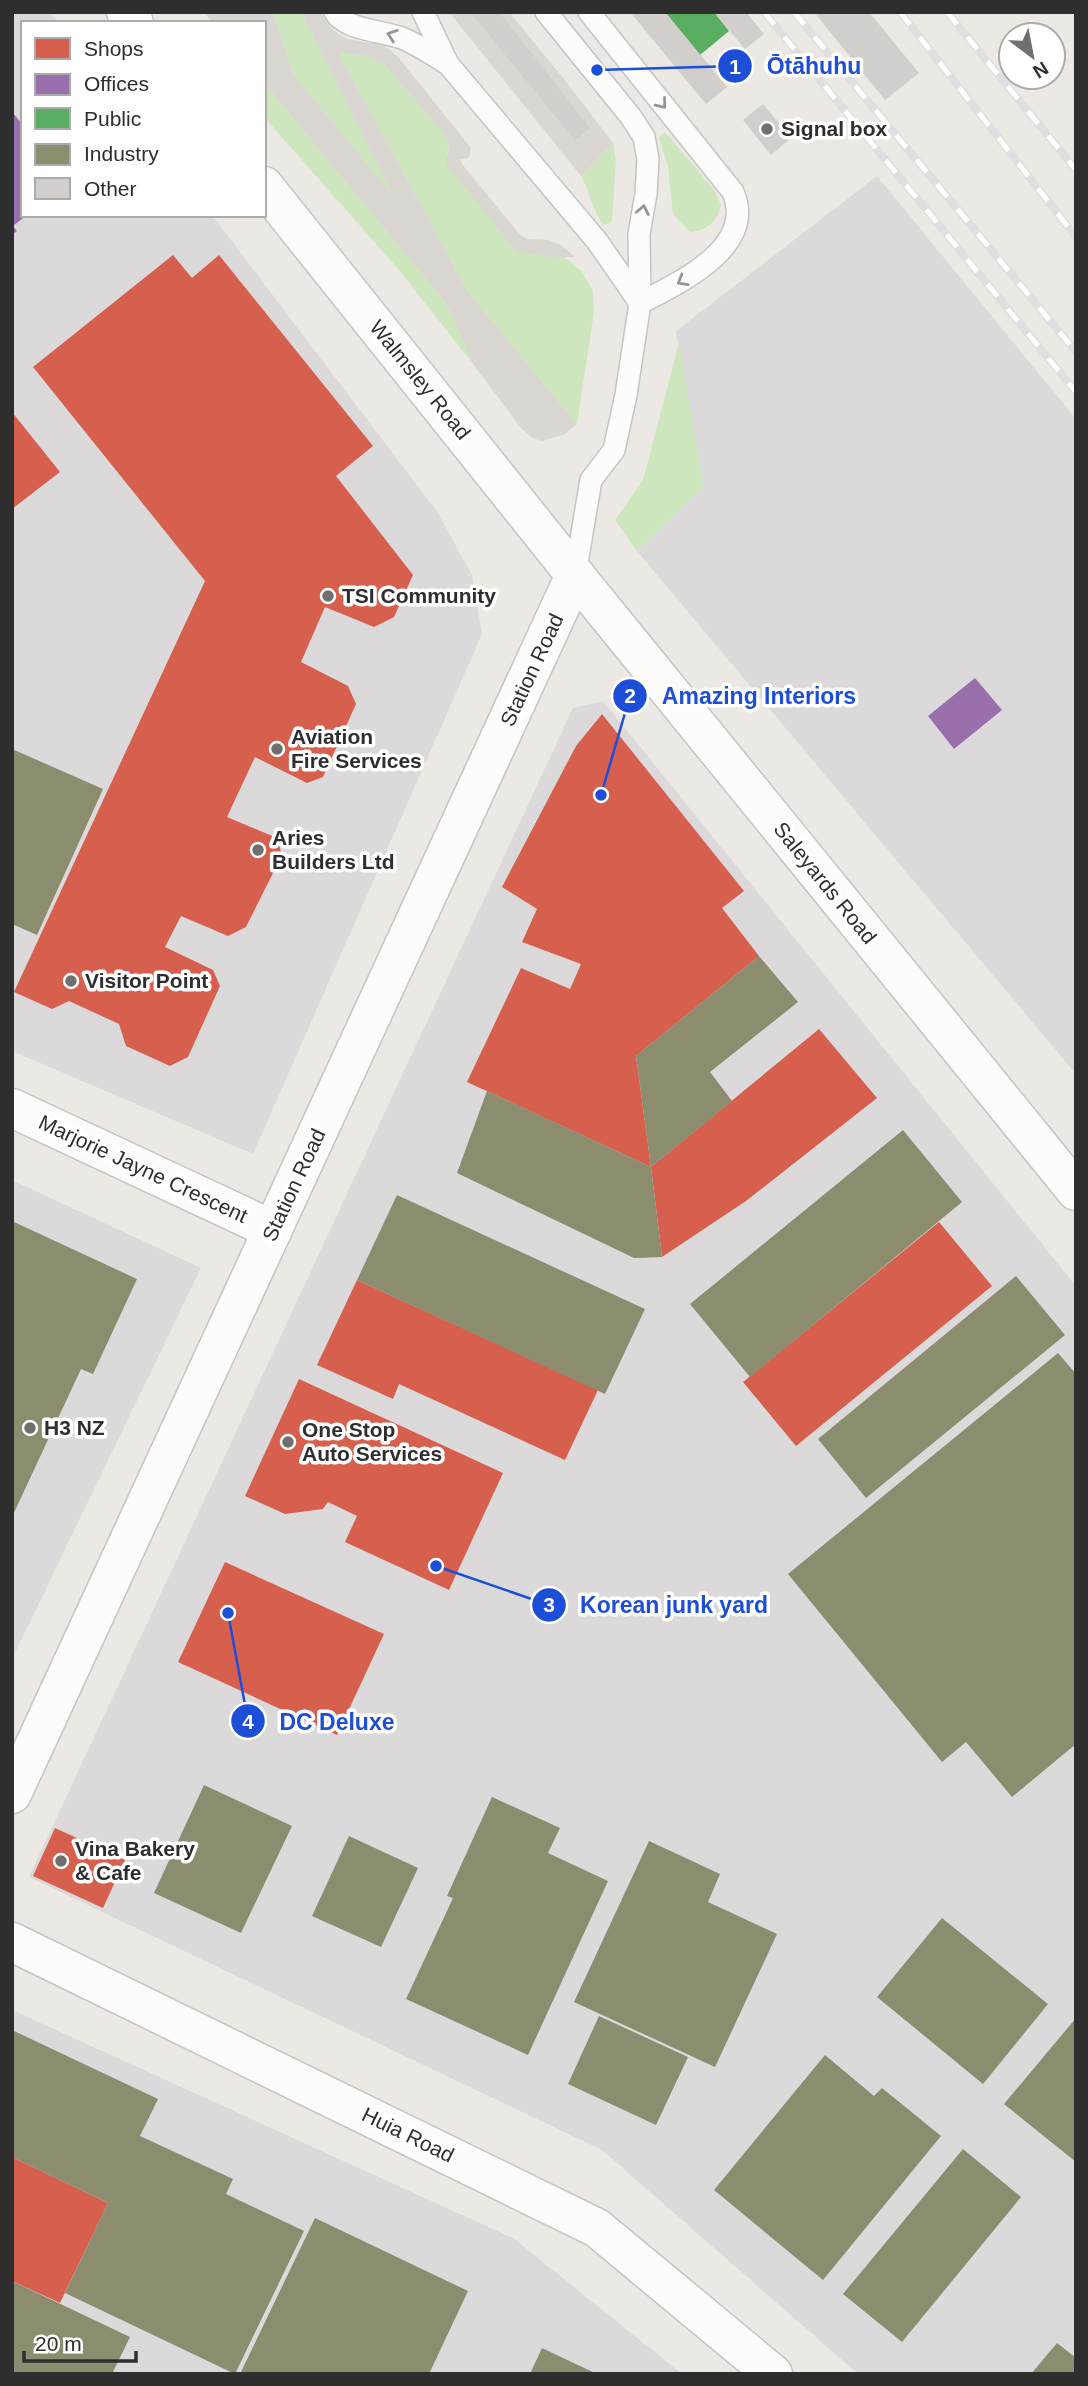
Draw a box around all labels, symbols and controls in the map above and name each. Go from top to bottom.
legend [21,21,266,217]
north arrow [997,21,1067,91]
one-way arrow [387,29,399,43]
text: Shops [84,37,144,60]
callout: Ōtāhuhu [717,44,875,88]
text: Ōtāhuhu [767,53,861,79]
text: 1 [729,55,741,78]
text: N [1029,57,1052,83]
text: Offices [84,72,149,95]
one-way arrow [654,96,667,108]
text: Public [84,107,141,130]
place label: Signal box [781,117,888,140]
marker: Signal box [759,121,775,137]
text: Industry [84,142,159,165]
text: Other [84,177,137,200]
one-way arrow [635,205,650,216]
one-way arrow [676,273,689,286]
street label: Walmsley Road [365,316,475,444]
place label: TSI Community [342,584,496,607]
marker: TSI Community [320,588,336,604]
street label: Station Road [495,610,568,730]
callout: Amazing Interiors [613,674,870,718]
text: Amazing Interiors [662,683,856,709]
text: 2 [624,684,636,707]
place label: Aviation Fire Services [291,725,422,772]
marker: Aviation Fire Services [269,741,285,757]
street label: Saleyards Road [769,817,881,948]
place label: Aries Builders Ltd [272,826,395,873]
marker: Aries Builders Ltd [250,842,266,858]
place label: Visitor Point [85,969,208,992]
marker: Visitor Point [63,973,79,989]
street label: Marjorie Jayne Crescent [35,1110,251,1227]
street label: Station Road [257,1125,330,1245]
place label: H3 NZ [44,1416,105,1439]
place label: One Stop Auto Services [302,1418,442,1465]
marker: H3 NZ [22,1420,38,1436]
marker: One Stop Auto Services [280,1434,296,1450]
callout: Korean junk yard [531,1583,782,1627]
text: Korean junk yard [580,1592,768,1618]
text: 3 [543,1593,555,1616]
callout: DC Deluxe [230,1699,408,1743]
text: DC Deluxe [279,1709,395,1735]
text: 4 [242,1710,254,1733]
place label: Vina Bakery & Cafe [75,1837,195,1884]
marker: Vina Bakery & Cafe [53,1853,69,1869]
street label: Huia Road [359,2102,458,2167]
scale bar [24,2320,136,2364]
text: 20 m [35,2332,82,2355]

